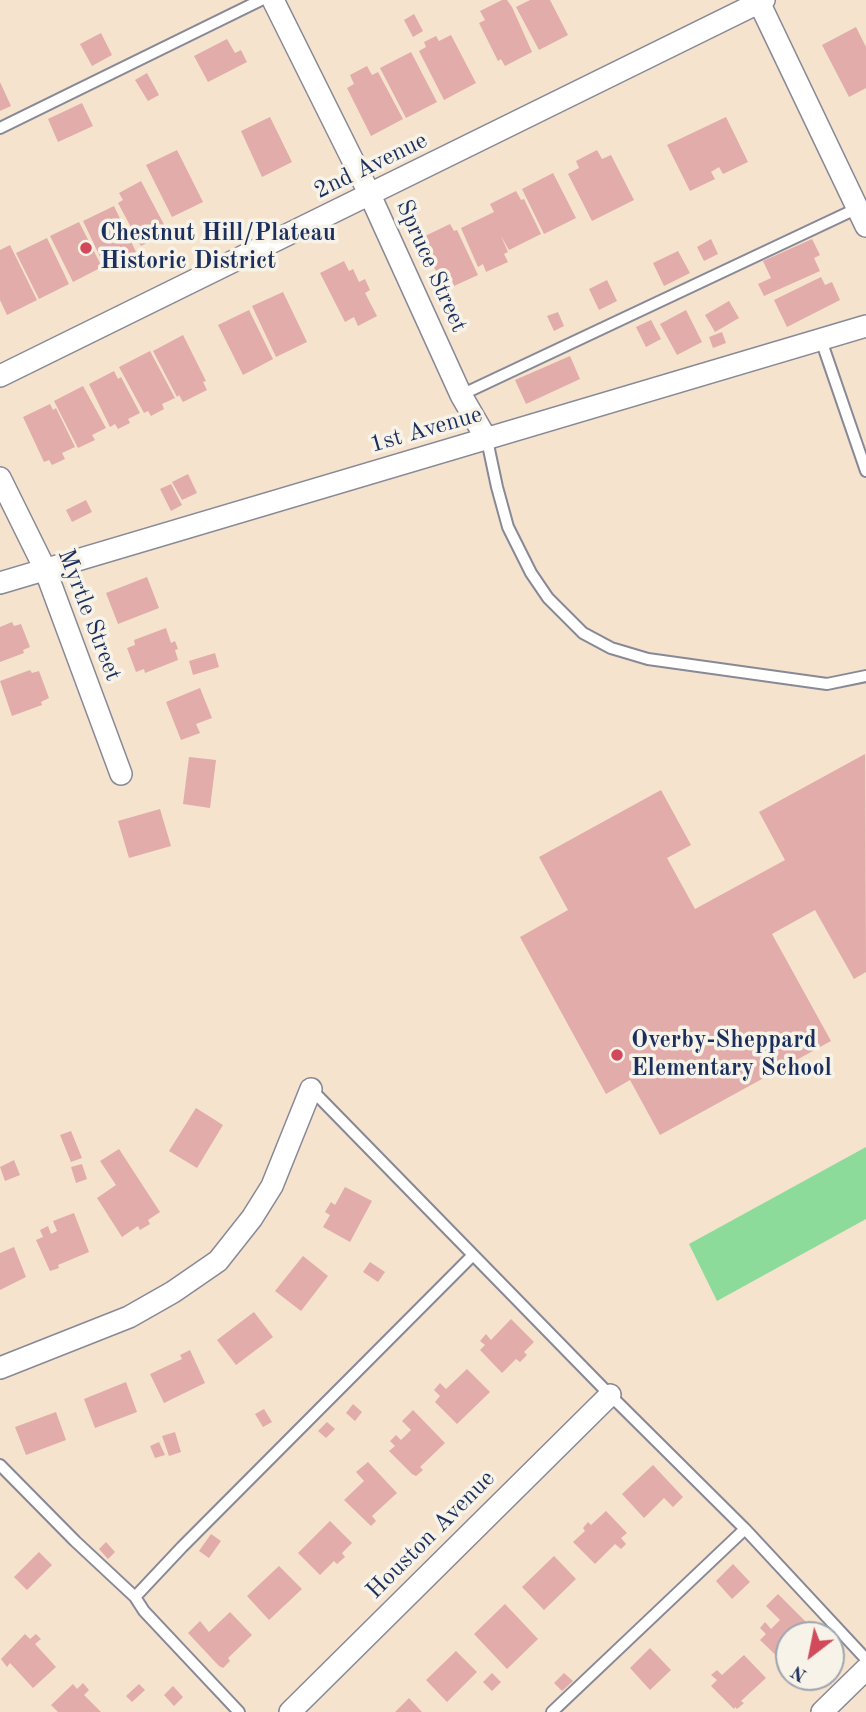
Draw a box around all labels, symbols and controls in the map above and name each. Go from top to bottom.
street label: 2nd Avenue [310,126,432,206]
street label: Spruce Street [389,195,473,337]
place label: Chestnut Hill/Plateau Historic District [100,220,336,276]
marker: Chestnut Hill/Plateau Historic District [78,240,94,256]
street label: 1st Avenue [366,400,486,460]
street label: Myrtle Street [51,545,127,685]
place label: Overby-Sheppard Elementary School [631,1027,832,1083]
marker: Overby-Sheppard Elementary School [609,1047,625,1063]
street label: Houston Avenue [361,1465,501,1605]
north arrow [775,1621,845,1691]
text: N [788,1661,811,1684]

